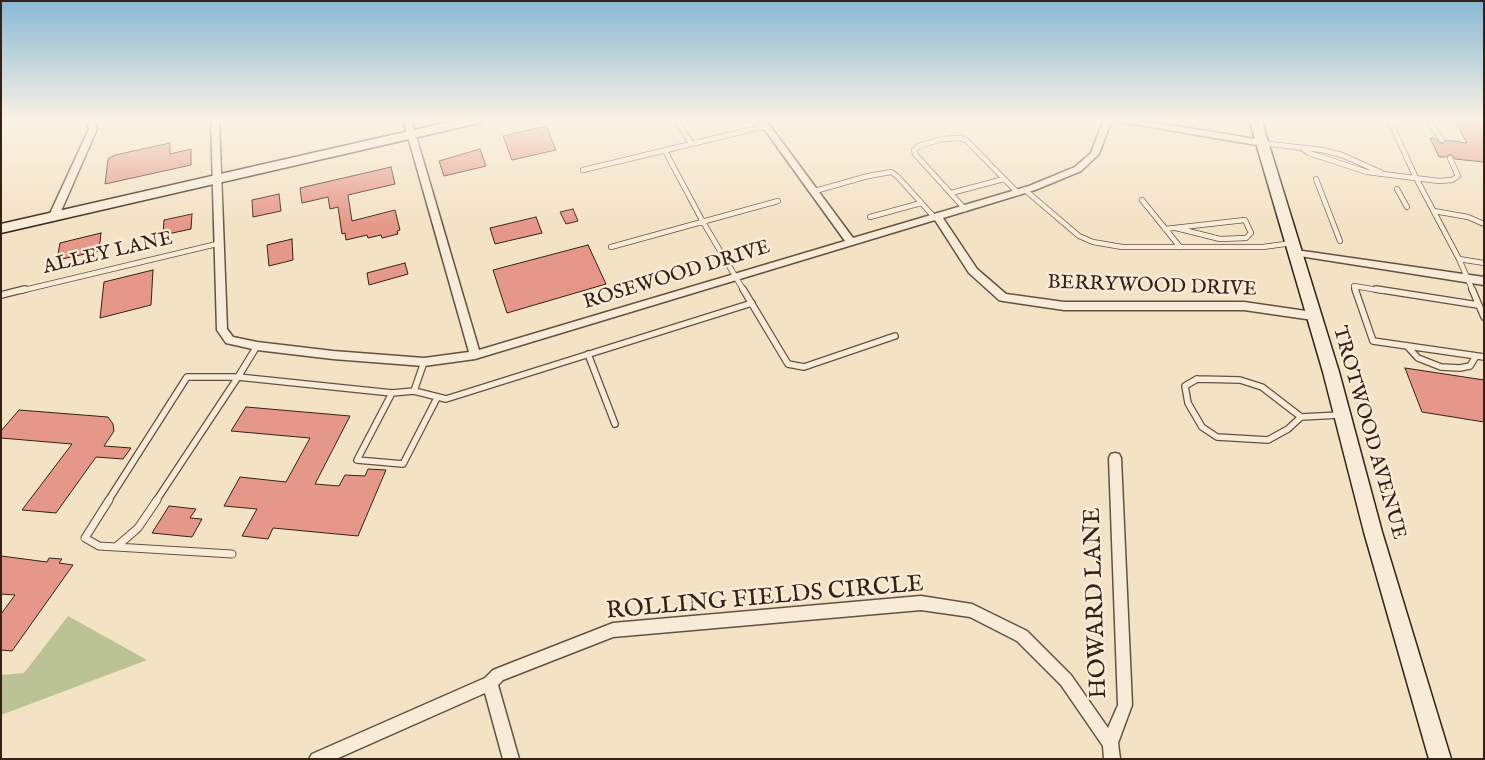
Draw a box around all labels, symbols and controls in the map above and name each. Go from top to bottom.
street label: ALLEY LANE [41,227,175,281]
street label: ROSEWOOD DRIVE [581,236,773,316]
street label: BERRYWOOD DRIVE [1047,271,1257,303]
street label: TROTWOOD AVENUE [1326,324,1410,542]
street label: HOWARD LANE [1079,507,1115,699]
street label: ROLLING FIELDS CIRCLE [605,571,925,627]

